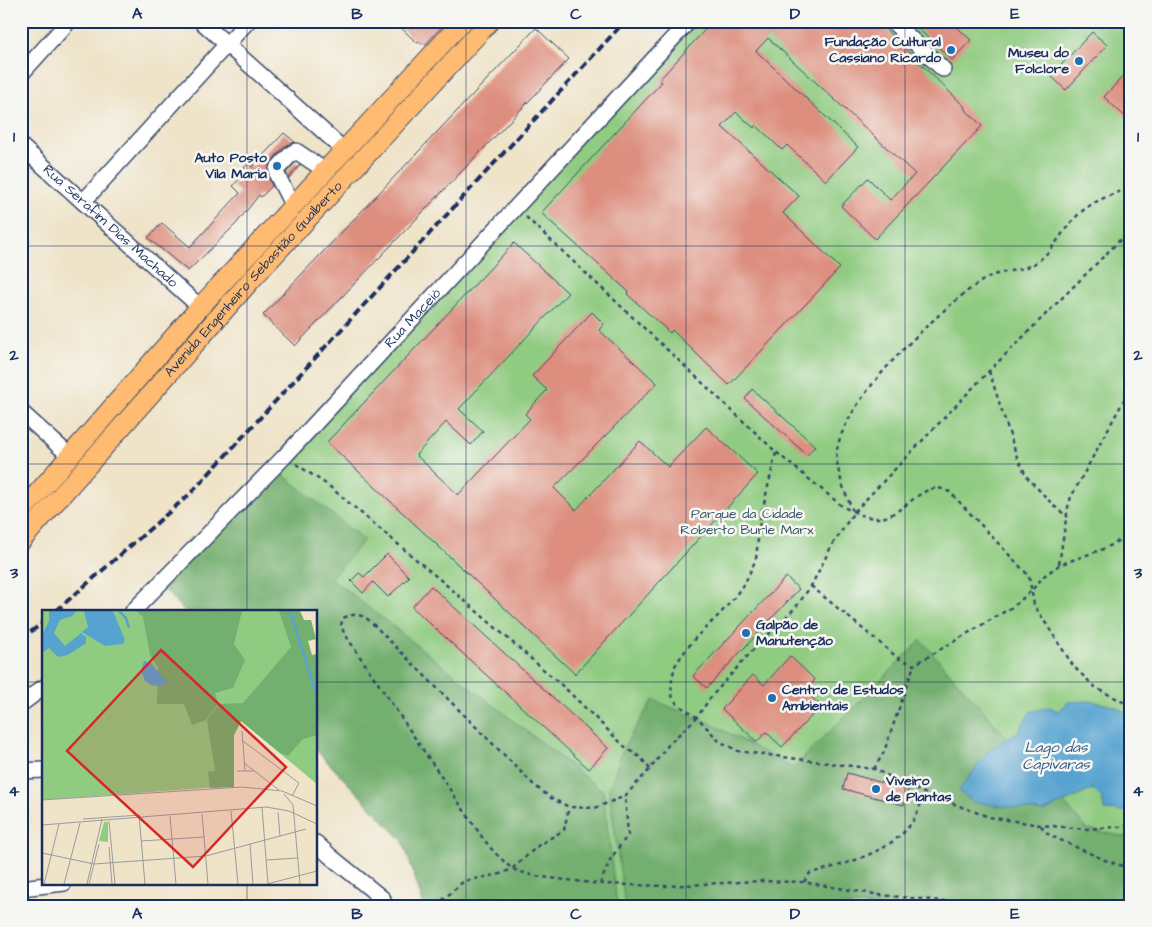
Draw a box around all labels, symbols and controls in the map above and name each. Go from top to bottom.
text: A [132,3,143,25]
text: B [351,3,363,25]
text: C [570,3,582,25]
text: D [790,3,801,25]
text: E [1010,3,1020,25]
place label: Fundação Cultural Cassiano Ricardo [824,32,942,68]
place label: Museu do Folclore [1008,43,1069,79]
marker: Fundação Cultural Cassiano Ricardo [945,44,957,56]
marker: Museu do Folclore [1073,55,1085,67]
text: 1 [13,126,16,148]
text: 1 [1137,126,1140,148]
place label: Auto Posto Vila Maria [194,148,268,184]
street label: Rua Serafim Dias Machado [38,160,182,293]
marker: Auto Posto Vila Maria [271,160,283,172]
street label: Avenida Engenheiro Sebastião Gualberto [160,177,347,382]
street label: Rua Maceió [380,284,446,353]
text: 2 [8,344,19,366]
text: 2 [1132,344,1143,366]
park label: Parque da Cidade Roberto Burle Marx [680,504,814,540]
text: 3 [9,562,19,584]
text: 3 [1133,562,1143,584]
inset map [42,610,318,884]
place label: Galpão de Manutenção [756,615,833,651]
marker: Galpão de Manutenção [740,627,752,639]
place label: Centro de Estudos Ambientais [782,680,904,716]
marker: Centro de Estudos Ambientais [766,692,778,704]
water label: Lago das Capivaras [1022,737,1091,775]
place label: Viveiro de Plantas [885,771,951,807]
text: 4 [9,780,20,802]
text: 4 [1133,780,1144,802]
marker: Viveiro de Plantas [870,783,882,795]
text: A [132,903,143,925]
text: B [351,903,363,925]
text: C [570,903,582,925]
text: D [790,903,801,925]
text: E [1010,903,1020,925]

